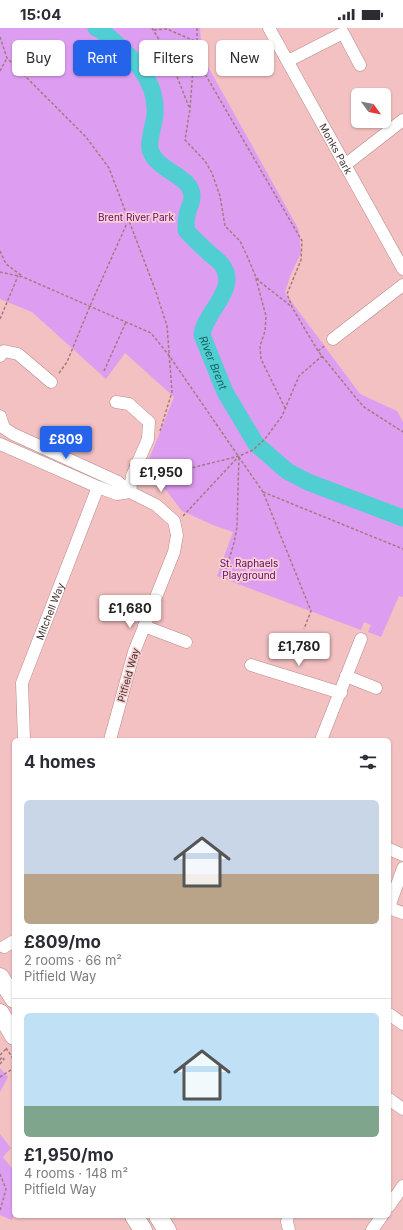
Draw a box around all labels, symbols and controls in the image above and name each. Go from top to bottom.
text: 15:04 [20,5,61,24]
chip: Buy [12,40,65,76]
chip: Rent [73,40,131,76]
chip: Filters [139,40,208,76]
chip: New [216,40,274,76]
north arrow [351,88,391,128]
map controls [351,88,391,128]
street label: Monks Park [317,121,355,176]
park label: Brent River Park [98,211,175,223]
water label: River Brent [196,334,230,392]
pin: £809 [42,426,90,460]
text: £809 [49,431,83,447]
pin: £1,950 [128,459,194,493]
text: £1,950 [139,464,183,480]
park label: St. Raphaels Playground [220,557,278,581]
street label: Mitchell Way [33,581,66,641]
pin: £1,680 [97,595,163,629]
text: £1,680 [108,600,152,616]
pin: £1,780 [266,633,332,667]
text: £1,780 [278,638,320,654]
street label: Pitfield Way [115,646,142,703]
icon: filters [357,751,379,773]
text: 4 homes [24,752,96,772]
icon: home [166,826,238,898]
text: £809/mo [24,932,101,952]
text: 2 rooms · 66 m² [24,952,122,968]
text: Pitfield Way [24,968,96,984]
icon: home [166,1039,238,1111]
text: £1,950/mo [24,1145,114,1165]
text: 4 rooms · 148 m² [24,1165,128,1181]
text: Pitfield Way [24,1181,96,1197]

